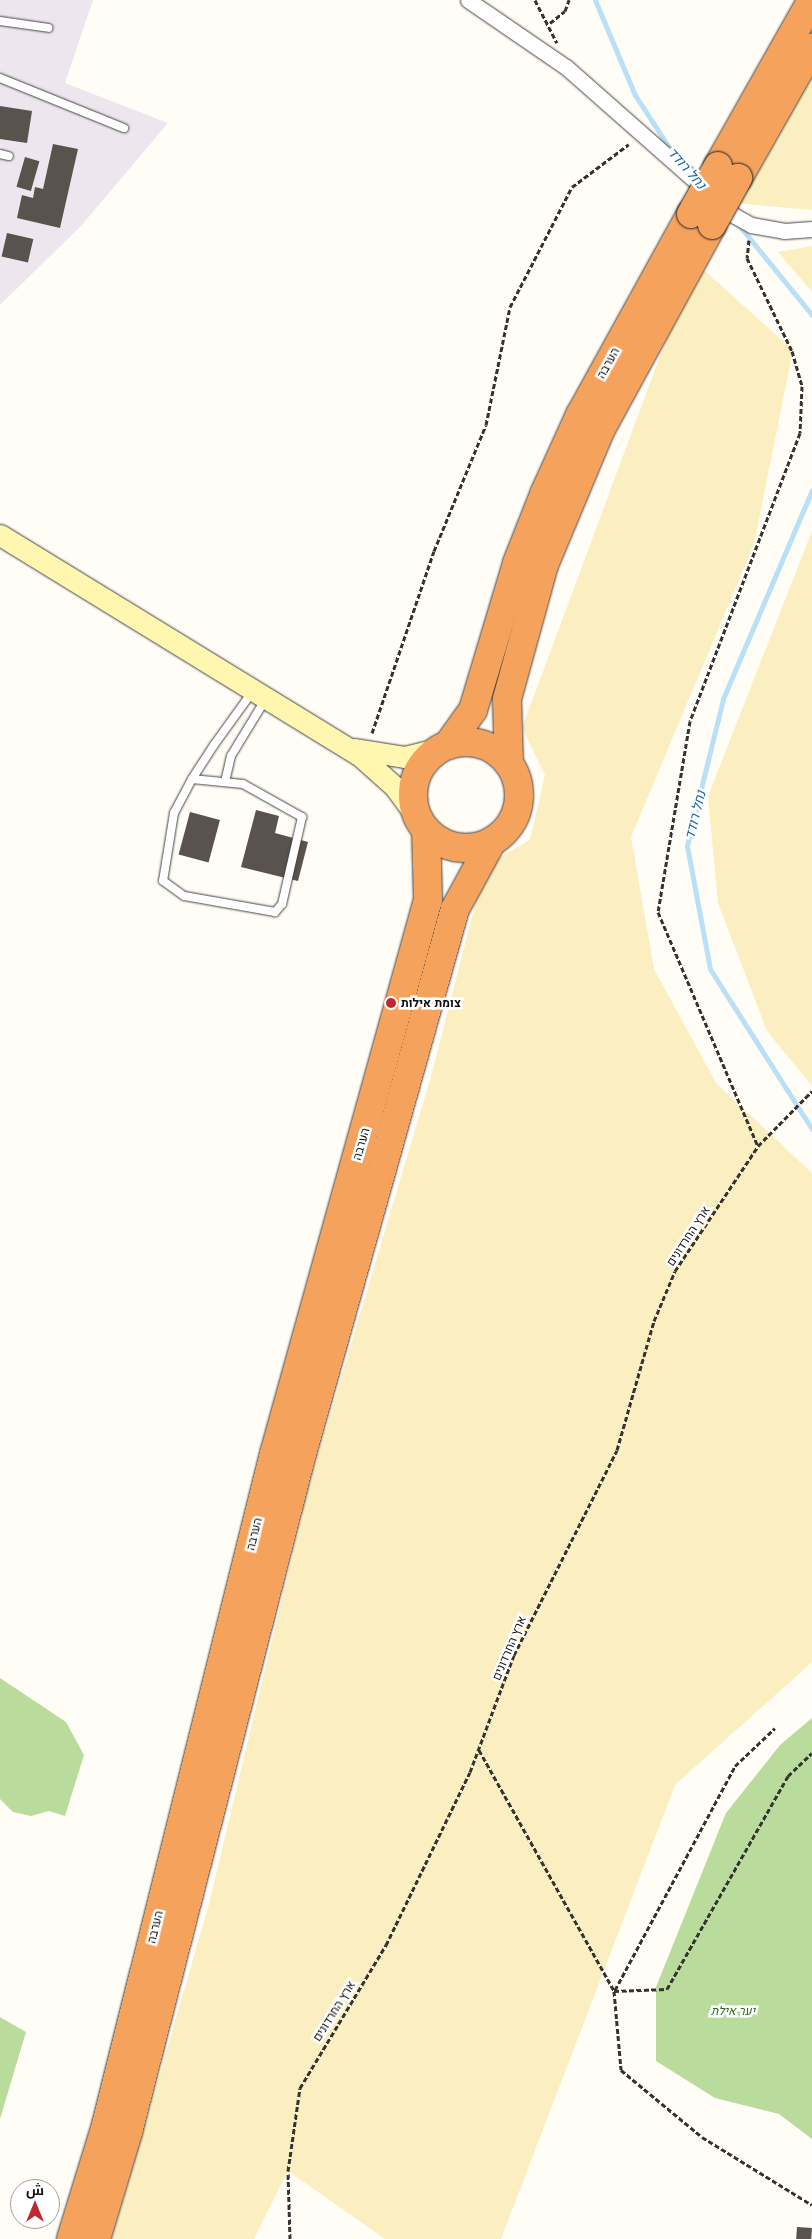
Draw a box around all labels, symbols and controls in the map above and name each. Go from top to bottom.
water label: נחל רודד [664,144,710,192]
street label: הערבה [594,345,622,381]
water label: נחל רודד [681,789,709,841]
place label: צומת אילות [401,996,461,1010]
marker: צומת אילות [385,997,397,1009]
street label: הערבה [349,1126,373,1162]
street label: ארץ החרדונים [663,1203,713,1269]
street label: הערבה [243,1516,265,1552]
street label: ארץ החרדונים [489,1614,529,1682]
street label: הערבה [144,1909,166,1945]
street label: ארץ החרדונים [310,1978,358,2044]
park label: יער אילת [711,2004,755,2018]
north arrow [10,2179,60,2229]
text: ش [26,2180,44,2199]

